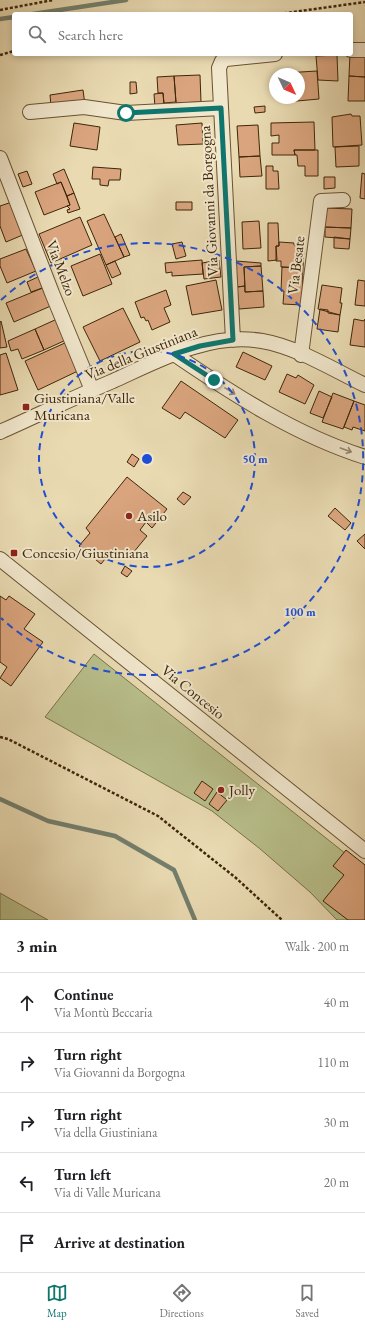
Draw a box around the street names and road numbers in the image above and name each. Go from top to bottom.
street label: Via Giovanni da Borgogna [195,125,222,277]
street label: Via Besate [283,235,309,295]
street label: Via Melzo [42,237,81,298]
street label: Via della Giustiniana [82,321,200,384]
street label: Via Concesio [158,660,229,723]

